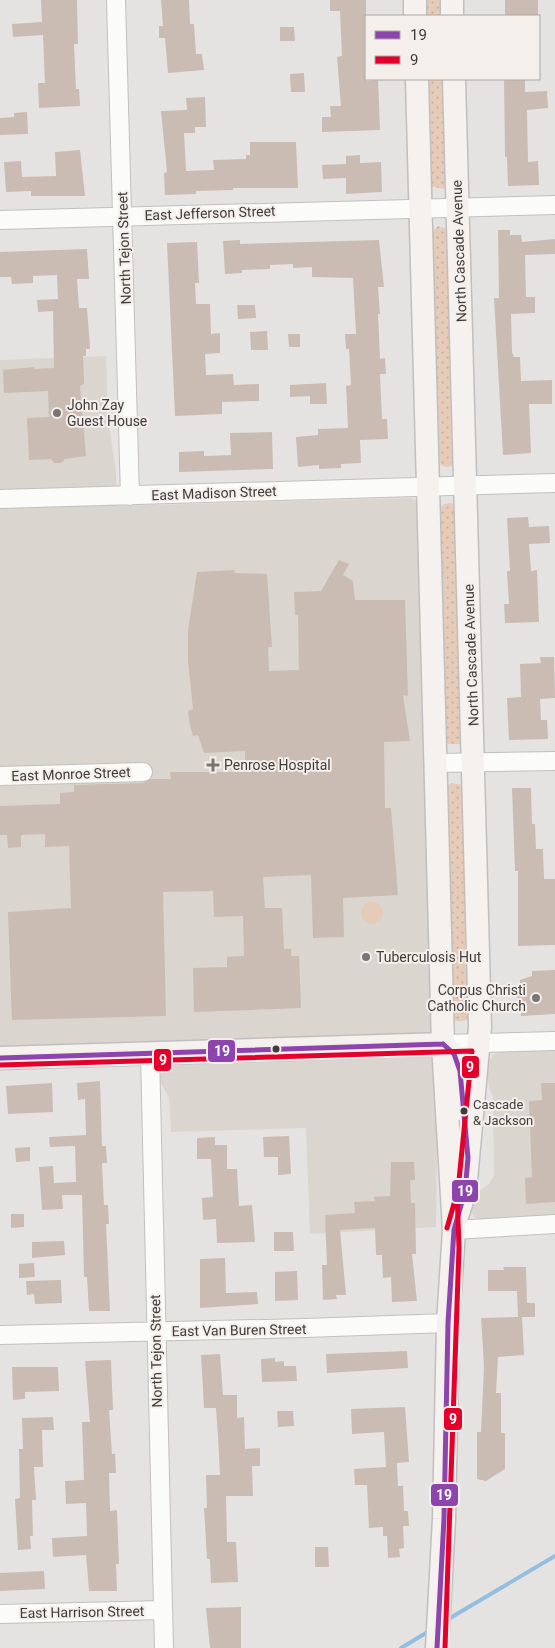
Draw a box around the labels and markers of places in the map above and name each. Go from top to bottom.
place label: John Zay Guest House [67,397,147,429]
marker: John Zay Guest House [51,407,63,419]
place label: Penrose Hospital [224,757,331,773]
marker: Penrose Hospital [206,758,220,772]
place label: Tuberculosis Hut [376,949,482,965]
marker: Tuberculosis Hut [360,951,372,963]
place label: Corpus Christi Catholic Church [427,982,526,1014]
marker: Corpus Christi Catholic Church [530,992,542,1004]
unlabelled marker [271,1044,281,1054]
place label: Cascade & Jackson [473,1097,533,1128]
marker: Cascade & Jackson [459,1106,469,1116]

